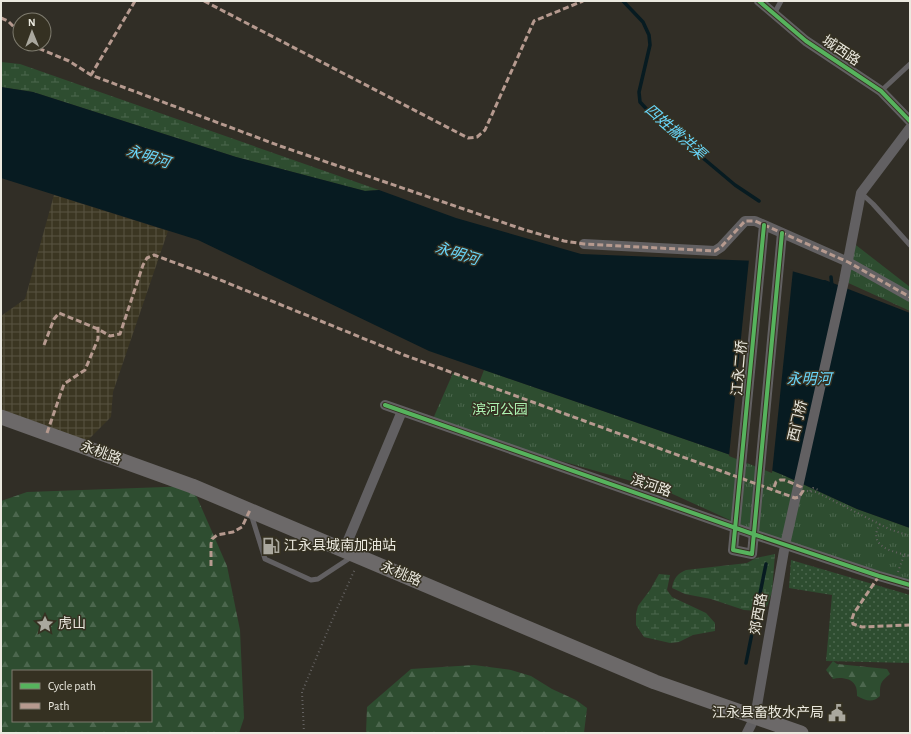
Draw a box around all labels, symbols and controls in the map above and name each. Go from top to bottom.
north arrow [12,12,52,52]
text: N [28,17,36,28]
street label: 城西路 [820,33,863,69]
water label: 四姓撇洪渠 [642,101,710,164]
water label: 永明河 [124,142,175,172]
water label: 永明河 [433,239,484,269]
street label: 江永二桥 [730,339,749,397]
water label: 永明河 [786,371,834,387]
street label: 西门桥 [785,399,810,443]
park label: 滨河公园 [472,402,528,417]
street label: 永桃路 [79,438,123,467]
street label: 滨河路 [629,472,673,499]
fuel station icon: 江永县城南加油站 [261,536,281,556]
place label: 江永县城南加油站 [284,538,396,553]
street label: 永桃路 [379,558,423,589]
street label: 郊西路 [747,592,770,636]
place icon: 虎山 [35,614,55,634]
place label: 虎山 [58,616,86,631]
legend [12,670,152,722]
text: Cycle path [48,680,96,693]
text: Path [48,700,70,712]
public building icon: 江永县畜牧水产局 [827,703,847,723]
place label: 江永县畜牧水产局 [712,704,824,720]

